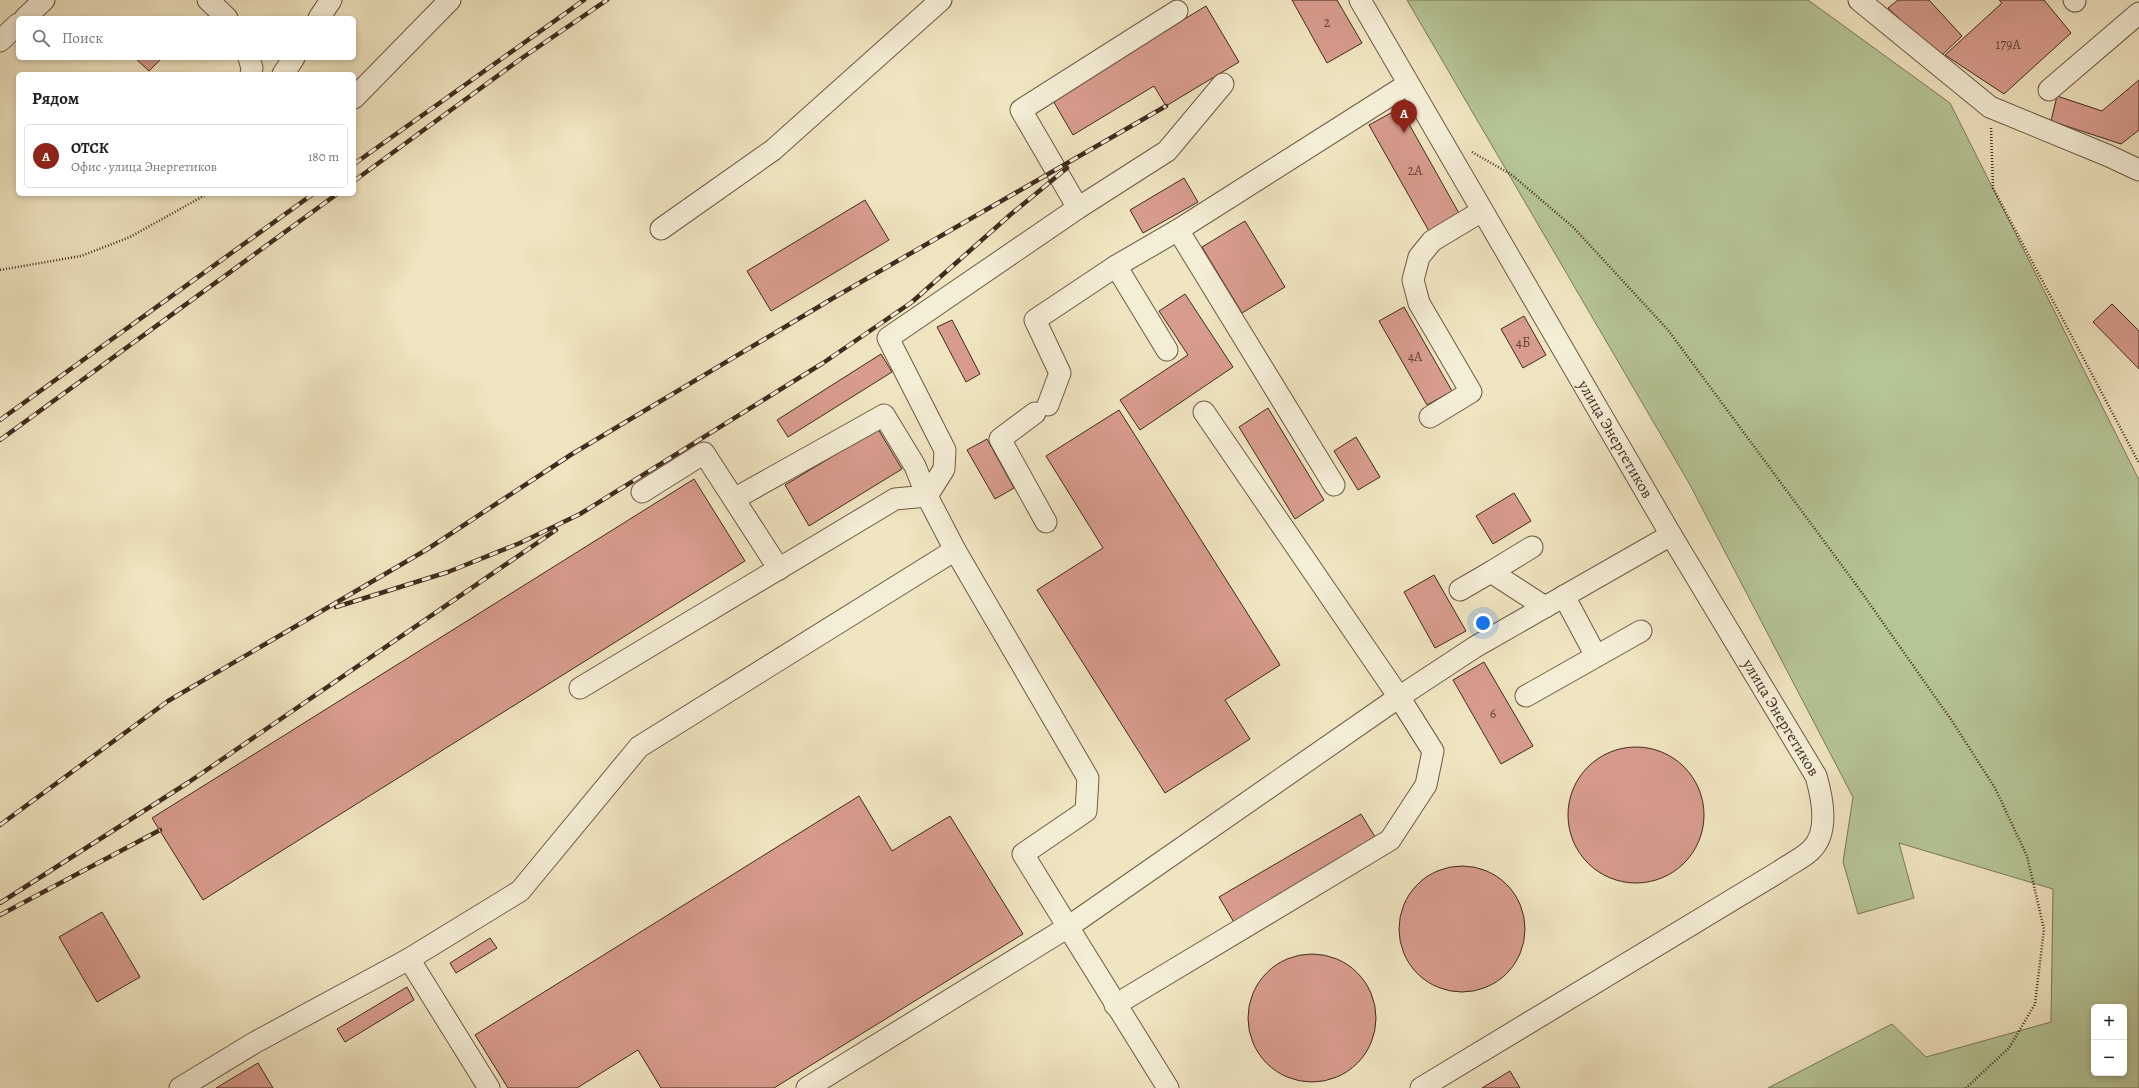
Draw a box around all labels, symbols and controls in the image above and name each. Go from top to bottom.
house number: 2 [1324,13,1331,32]
search box [16,16,356,60]
icon: search [30,27,52,49]
text: Поиск [62,28,103,48]
house number: 179А [1995,35,2021,54]
text: Рядом [32,87,79,110]
pin: A [1391,100,1417,133]
text: ОТСК [71,138,109,158]
text: A [42,148,50,165]
text: 180 m [308,148,339,165]
text: Офис · улица Энергетиков [71,158,217,175]
house number: 2А [1408,161,1423,180]
house number: 4Б [1516,333,1530,352]
house number: 4А [1408,347,1423,366]
street label: улица Энергетиков [1572,375,1658,502]
your location [1473,613,1493,633]
street label: улица Энергетиков [1737,654,1825,780]
house number: 6 [1490,704,1496,723]
map controls [2091,1004,2127,1076]
button: + [2091,1004,2127,1040]
button: − [2091,1040,2127,1076]

